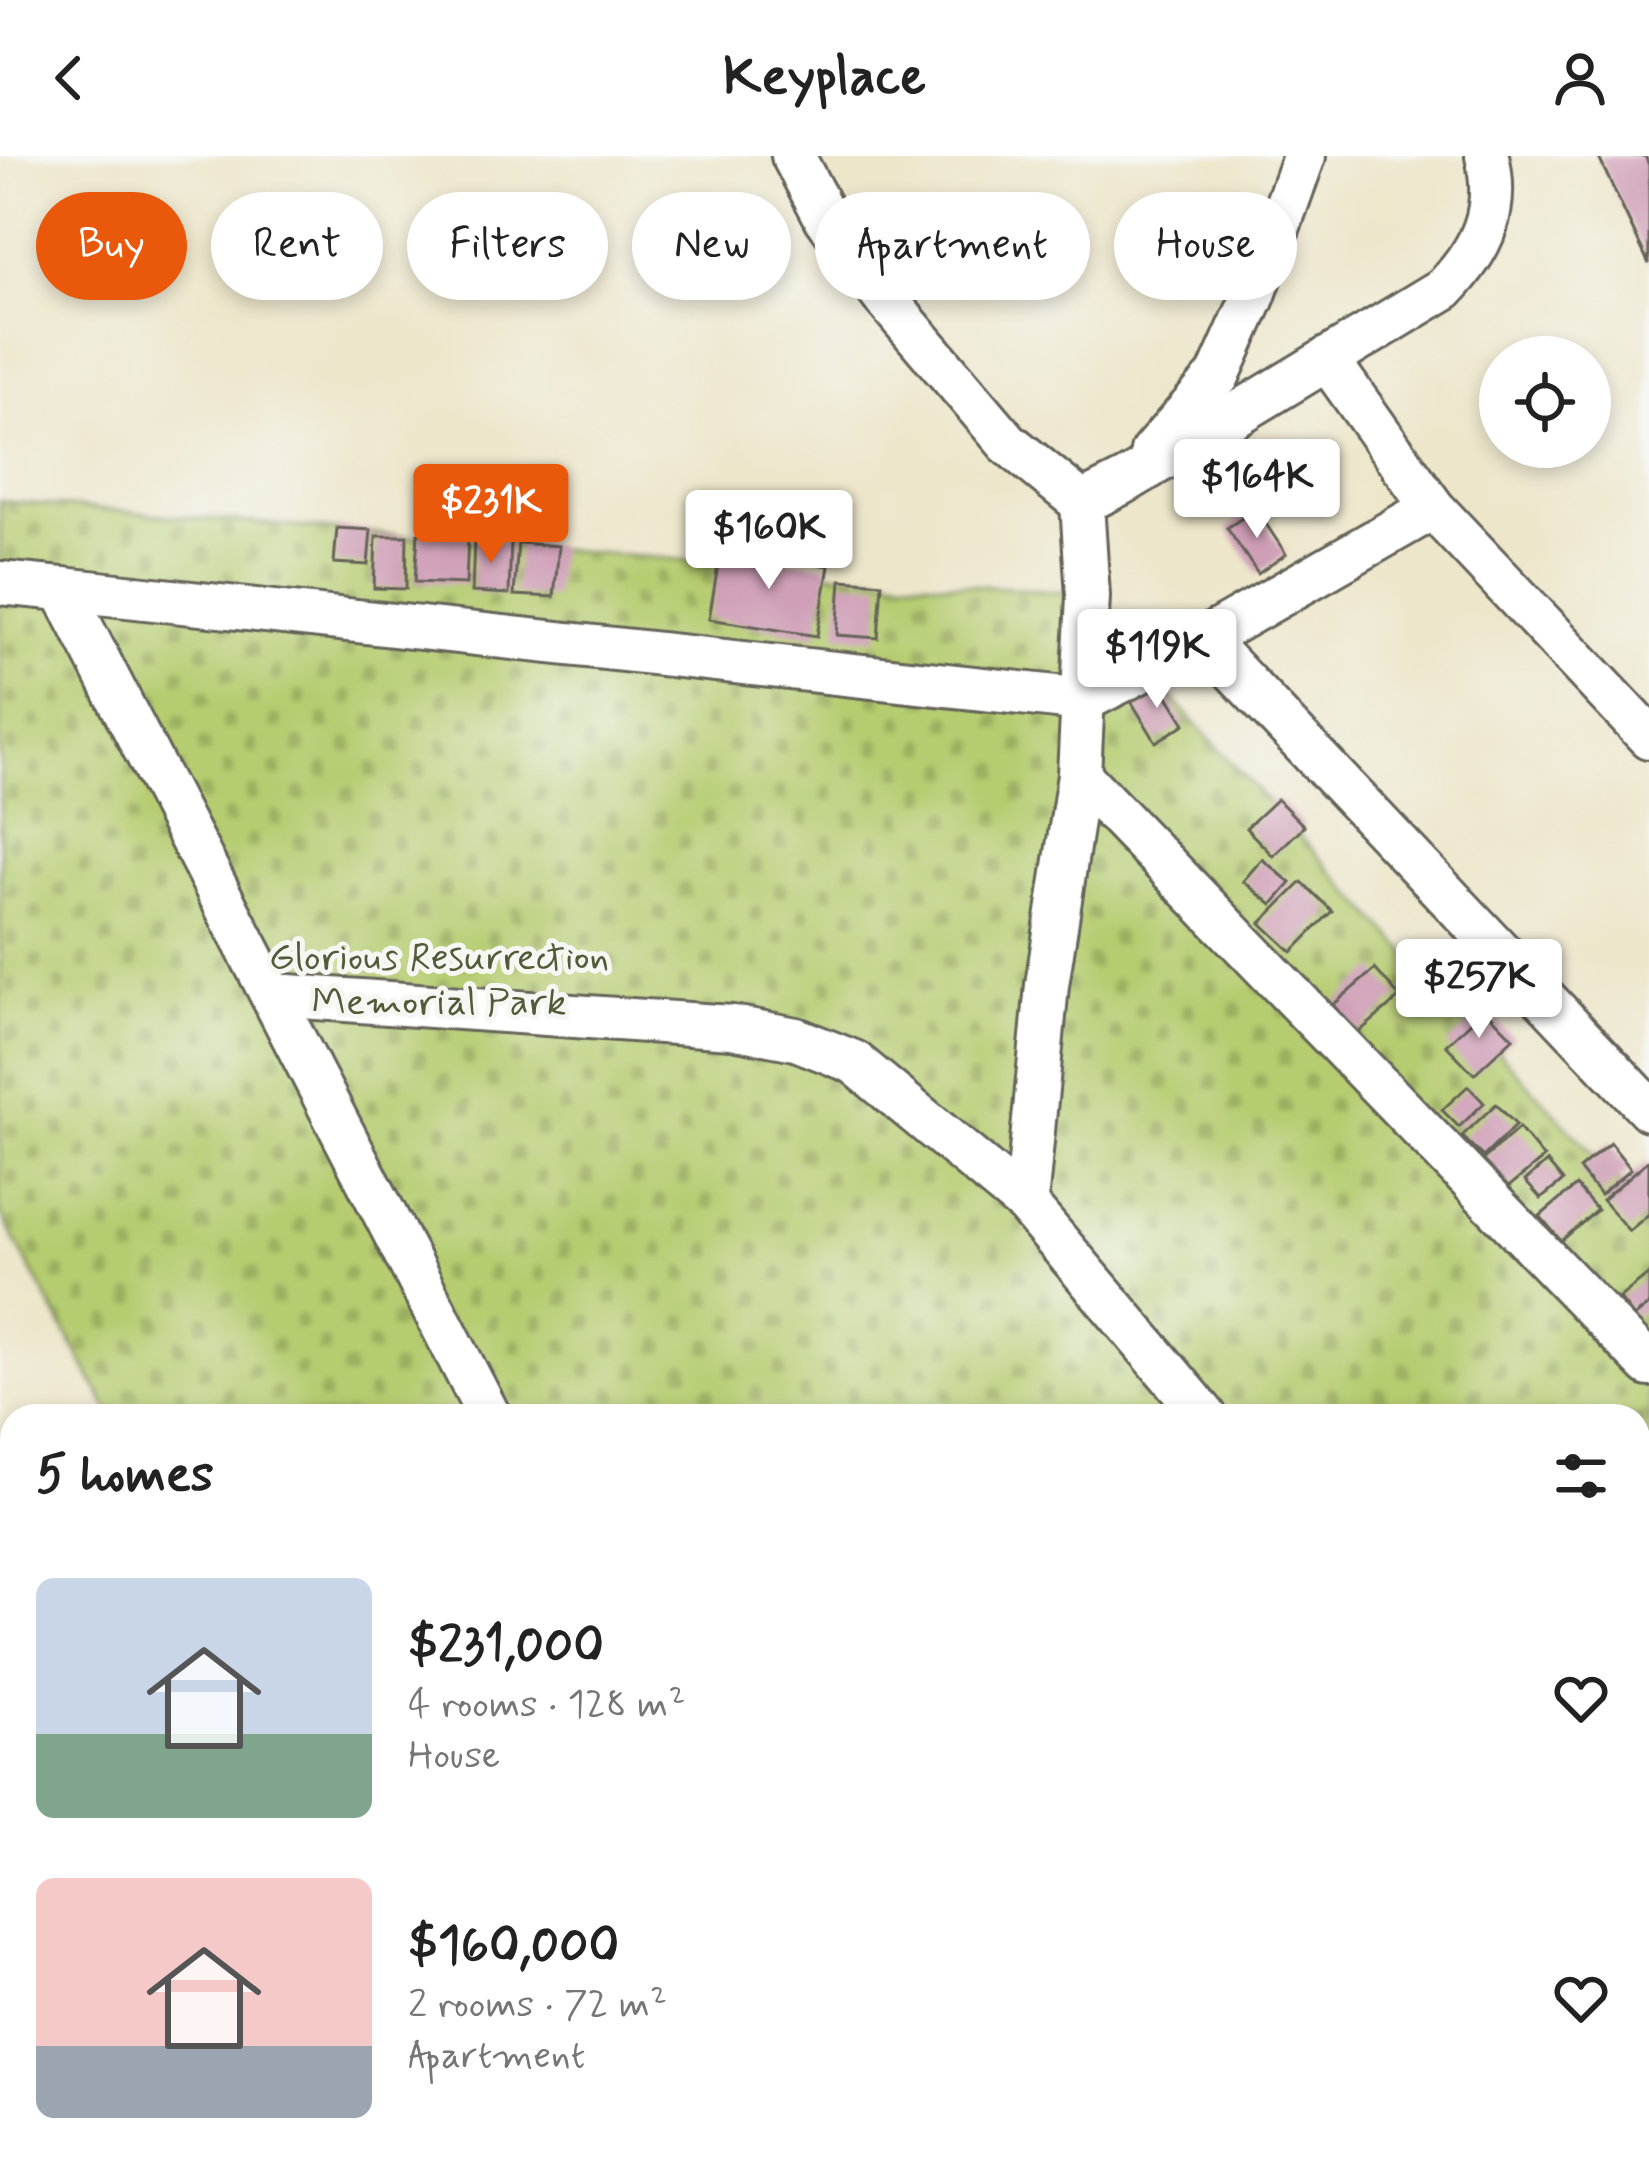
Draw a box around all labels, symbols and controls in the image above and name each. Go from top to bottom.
text: Keyplace [723,43,926,114]
icon: back [36,45,102,111]
icon: person [1547,45,1613,111]
chip: Buy [36,192,187,300]
chip: Rent [211,192,383,300]
chip: Filters [407,192,608,300]
chip: New [632,192,791,300]
chip: Apartment [815,192,1090,300]
chip: House [1114,192,1297,300]
map controls [1479,336,1611,468]
button: locate [1479,336,1611,468]
pin: $164K [1173,439,1341,541]
text: $164K [1201,452,1313,503]
pin: $231K [407,464,575,566]
text: $231K [440,477,542,528]
pin: $160K [685,490,853,592]
text: $160K [713,503,825,554]
pin: $119K [1073,609,1241,711]
text: $119K [1104,622,1210,673]
park label: Glorious Resurrection Memorial Park [269,933,609,1029]
pin: $257K [1395,939,1563,1041]
text: $257K [1423,952,1535,1003]
text: 5 homes [36,1443,214,1509]
icon: filters [1548,1443,1614,1509]
text: $231,000 [408,1614,604,1680]
icon: home [132,1626,276,1770]
icon: heart [1548,1665,1614,1731]
text: 4 rooms · 128 m² [408,1680,685,1731]
text: House [408,1731,500,1782]
text: $160,000 [408,1914,619,1980]
icon: home [132,1926,276,2070]
icon: heart [1548,1965,1614,2031]
text: 2 rooms · 72 m² [408,1980,667,2031]
text: Apartment [408,2031,585,2082]

